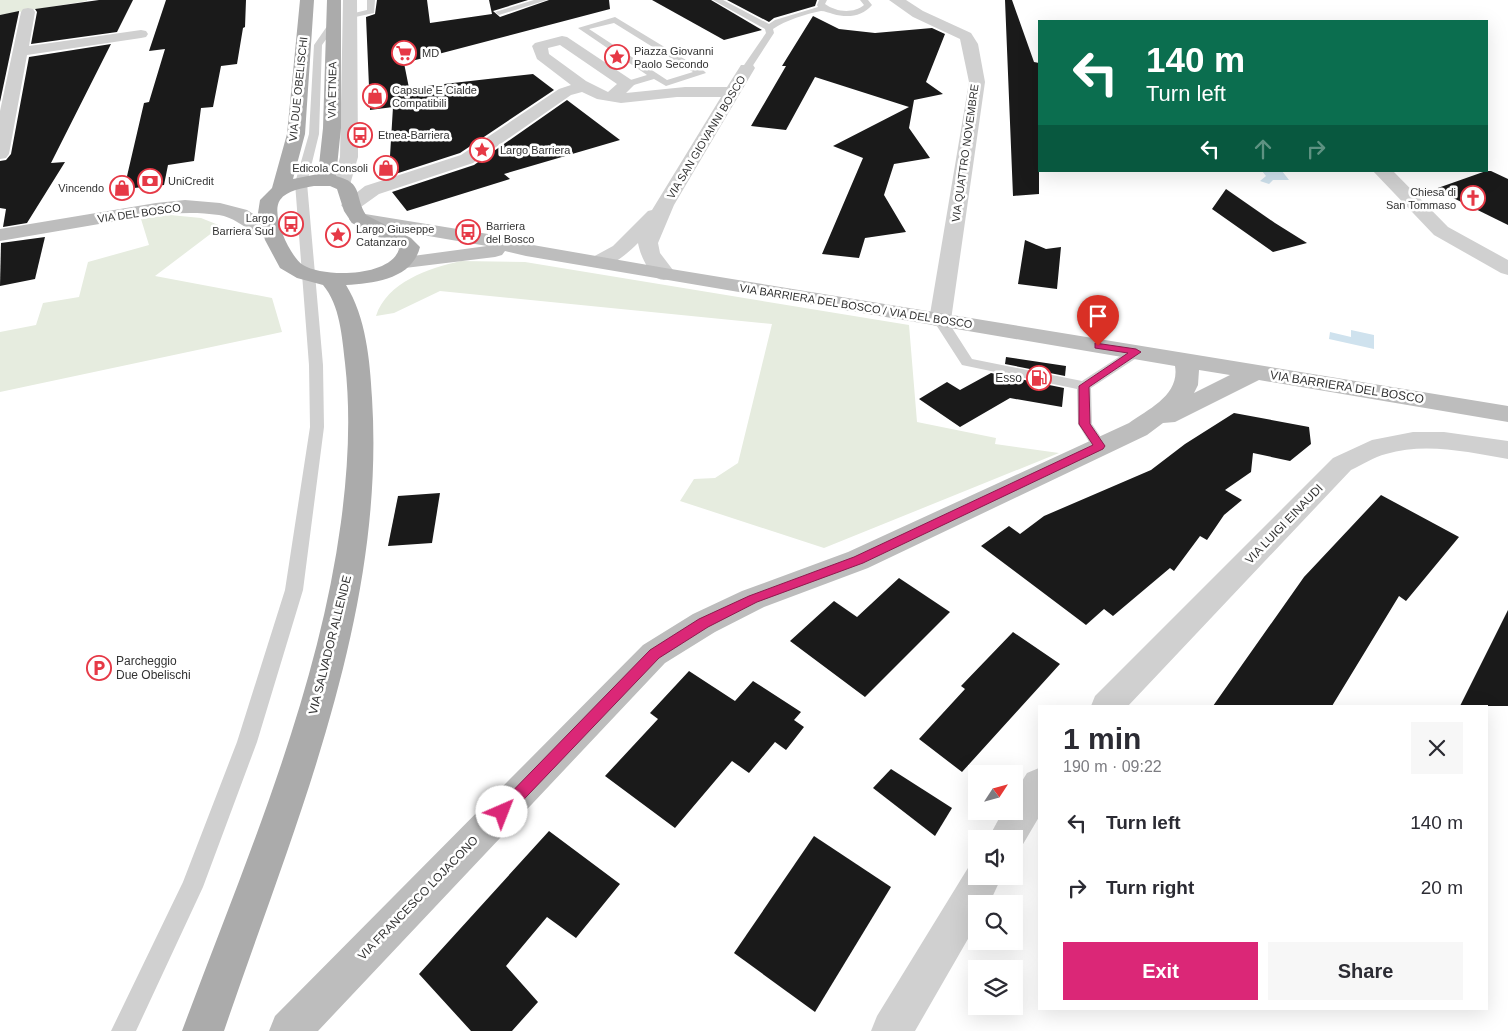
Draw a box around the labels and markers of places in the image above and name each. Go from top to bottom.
supermarket icon: MD [391,40,417,66]
place icon: Piazza Giovanni Paolo Secondo [604,44,630,70]
place label: Piazza Giovanni Paolo Secondo [634,45,714,70]
place label: MD [422,47,439,59]
shop icon: Capsule E Cialde Compatibili [362,83,388,109]
place label: Capsule E Cialde Compatibili [392,84,477,109]
bus stop icon: Etnea-Barriera [347,122,373,148]
place label: Etnea-Barriera [378,129,450,141]
place icon: Largo Barriera [469,137,495,163]
place label: Largo Barriera [500,144,571,156]
shop icon: Edicola Consoli [373,155,399,181]
place label: Edicola Consoli [292,162,368,174]
bank icon: UniCredit [137,168,163,194]
shop icon: Vincendo [109,175,135,201]
place label: UniCredit [168,175,214,187]
place label: Vincendo [58,182,104,194]
church icon: Chiesa di San Tommaso [1460,185,1486,211]
place label: Chiesa di San Tommaso [1386,186,1456,211]
bus stop icon: Largo Barriera Sud [278,211,304,237]
place label: Largo Barriera Sud [212,212,274,237]
bus stop icon: Barriera del Bosco [455,219,481,245]
place label: Barriera del Bosco [486,220,534,245]
place icon: Largo Giuseppe Catanzaro [325,222,351,248]
place label: Largo Giuseppe Catanzaro [356,223,434,248]
pin [1077,295,1119,346]
fuel station icon: Esso [1026,365,1052,391]
place label: Esso [995,371,1022,385]
place label: Parcheggio Due Obelischi [116,654,191,682]
parking icon: Parcheggio Due Obelischi [86,655,112,681]

